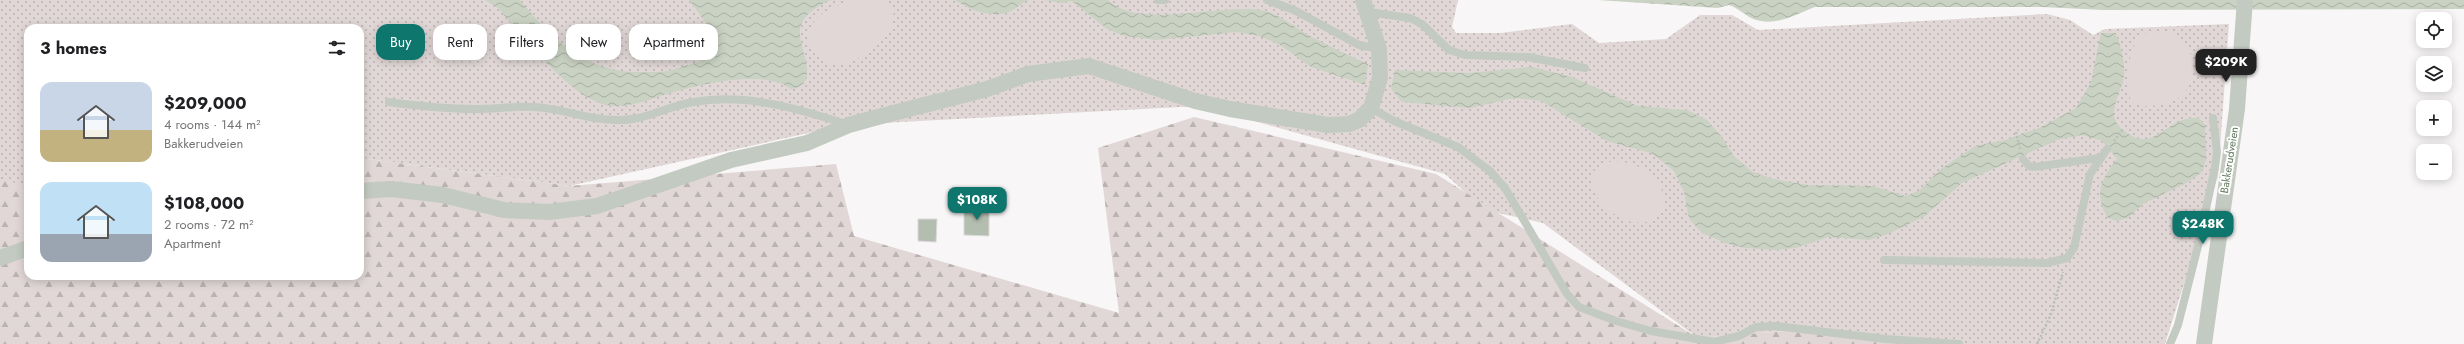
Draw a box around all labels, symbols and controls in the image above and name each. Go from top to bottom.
map controls [2416,12,2452,180]
button: locate [2416,12,2452,48]
chip: Buy [376,24,425,60]
chip: Rent [433,24,487,60]
chip: Filters [495,24,558,60]
chip: New [566,24,621,60]
chip: Apartment [629,24,718,60]
text: 3 homes [40,36,107,60]
icon: filters [326,37,348,59]
pin: $209K [2198,49,2254,83]
text: $209K [2204,52,2248,71]
button: layers [2416,56,2452,92]
text: $209,000 [164,91,246,115]
icon: home [72,98,120,146]
button: + [2416,100,2452,136]
text: 4 rooms · 144 m² [164,115,261,134]
street label: Bakkerudveien [2216,126,2242,194]
text: Bakkerudveien [164,134,243,153]
button: − [2416,144,2452,180]
pin: $108K [949,187,1005,221]
text: $108K [957,190,997,209]
text: $108,000 [164,191,244,215]
icon: home [72,198,120,246]
pin: $248K [2175,211,2231,245]
text: $248K [2182,214,2224,233]
text: 2 rooms · 72 m² [164,215,254,234]
text: Apartment [164,234,221,253]

